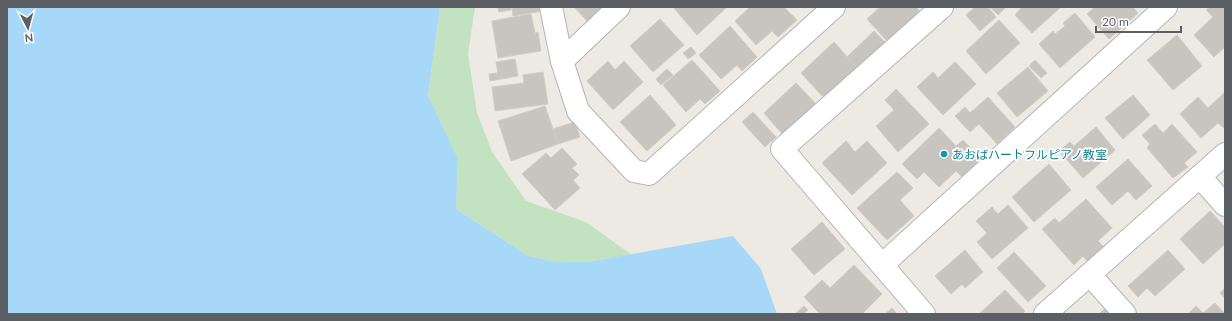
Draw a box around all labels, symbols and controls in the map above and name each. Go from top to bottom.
north arrow [8,8,48,48]
scale bar [1096,8,1181,34]
text: 20 m [1102,14,1129,29]
text: N [24,32,34,45]
place label: あおばハートフルピアノ教室 [952,147,1107,162]
marker: あおばハートフルピアノ教室 [939,149,949,159]

